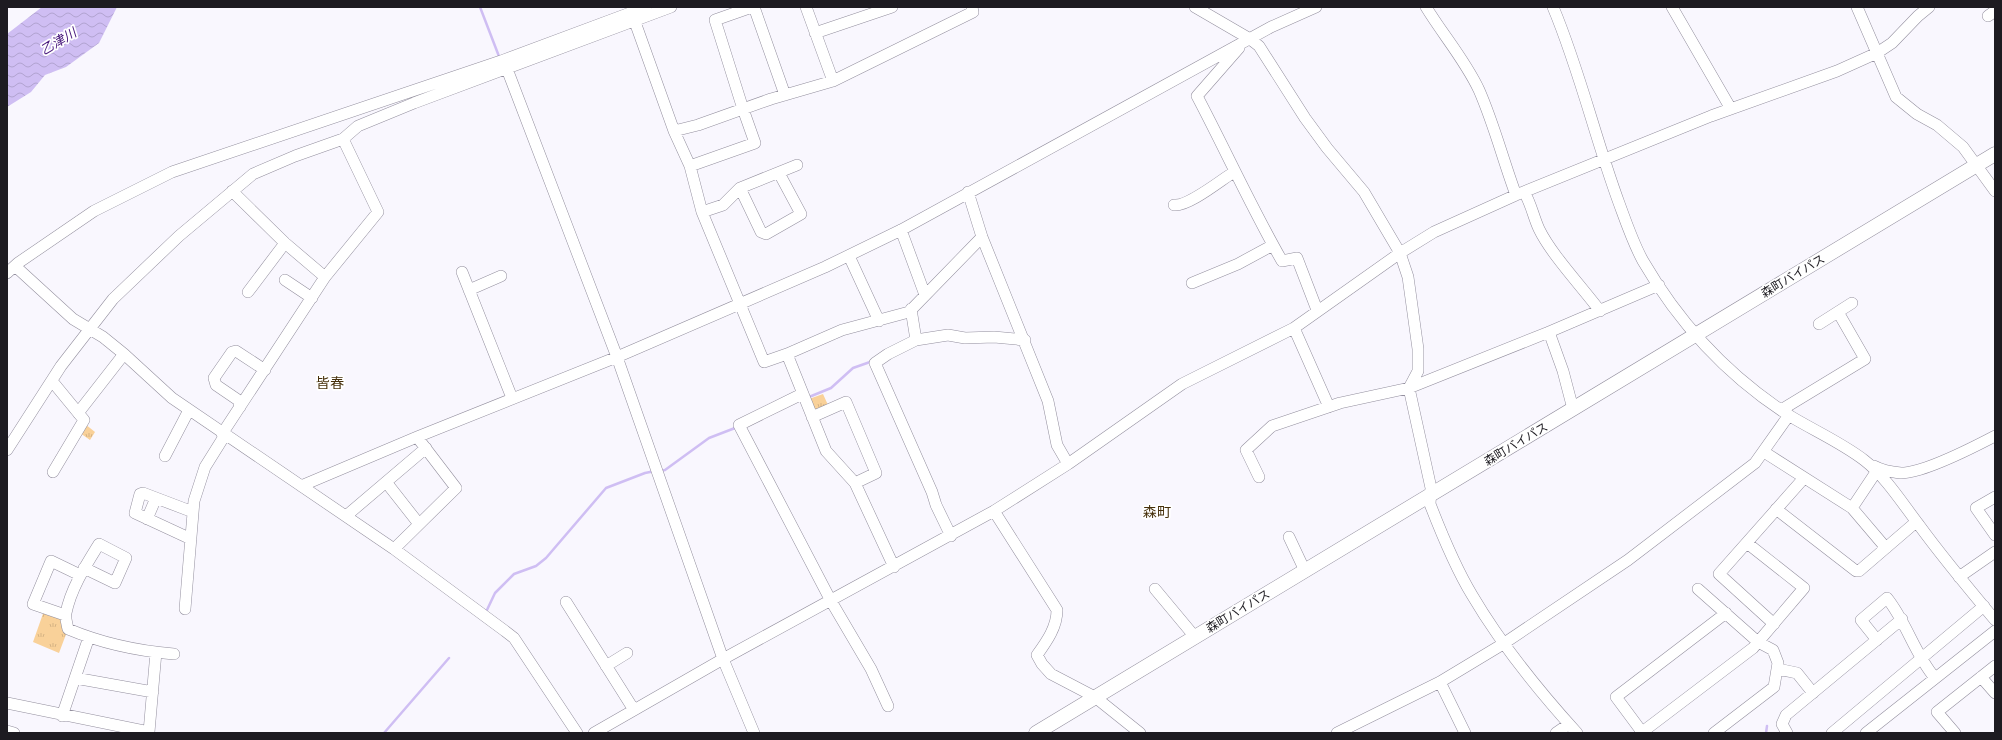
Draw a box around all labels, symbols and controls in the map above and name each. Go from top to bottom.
water label: 乙津川 [38,24,81,59]
street label: 森町バイパス [1759,252,1828,301]
district label: 皆春 [316,375,344,392]
street label: 森町バイパス [1482,420,1551,469]
district label: 森町 [1143,504,1171,521]
street label: 森町バイパス [1204,587,1273,636]

